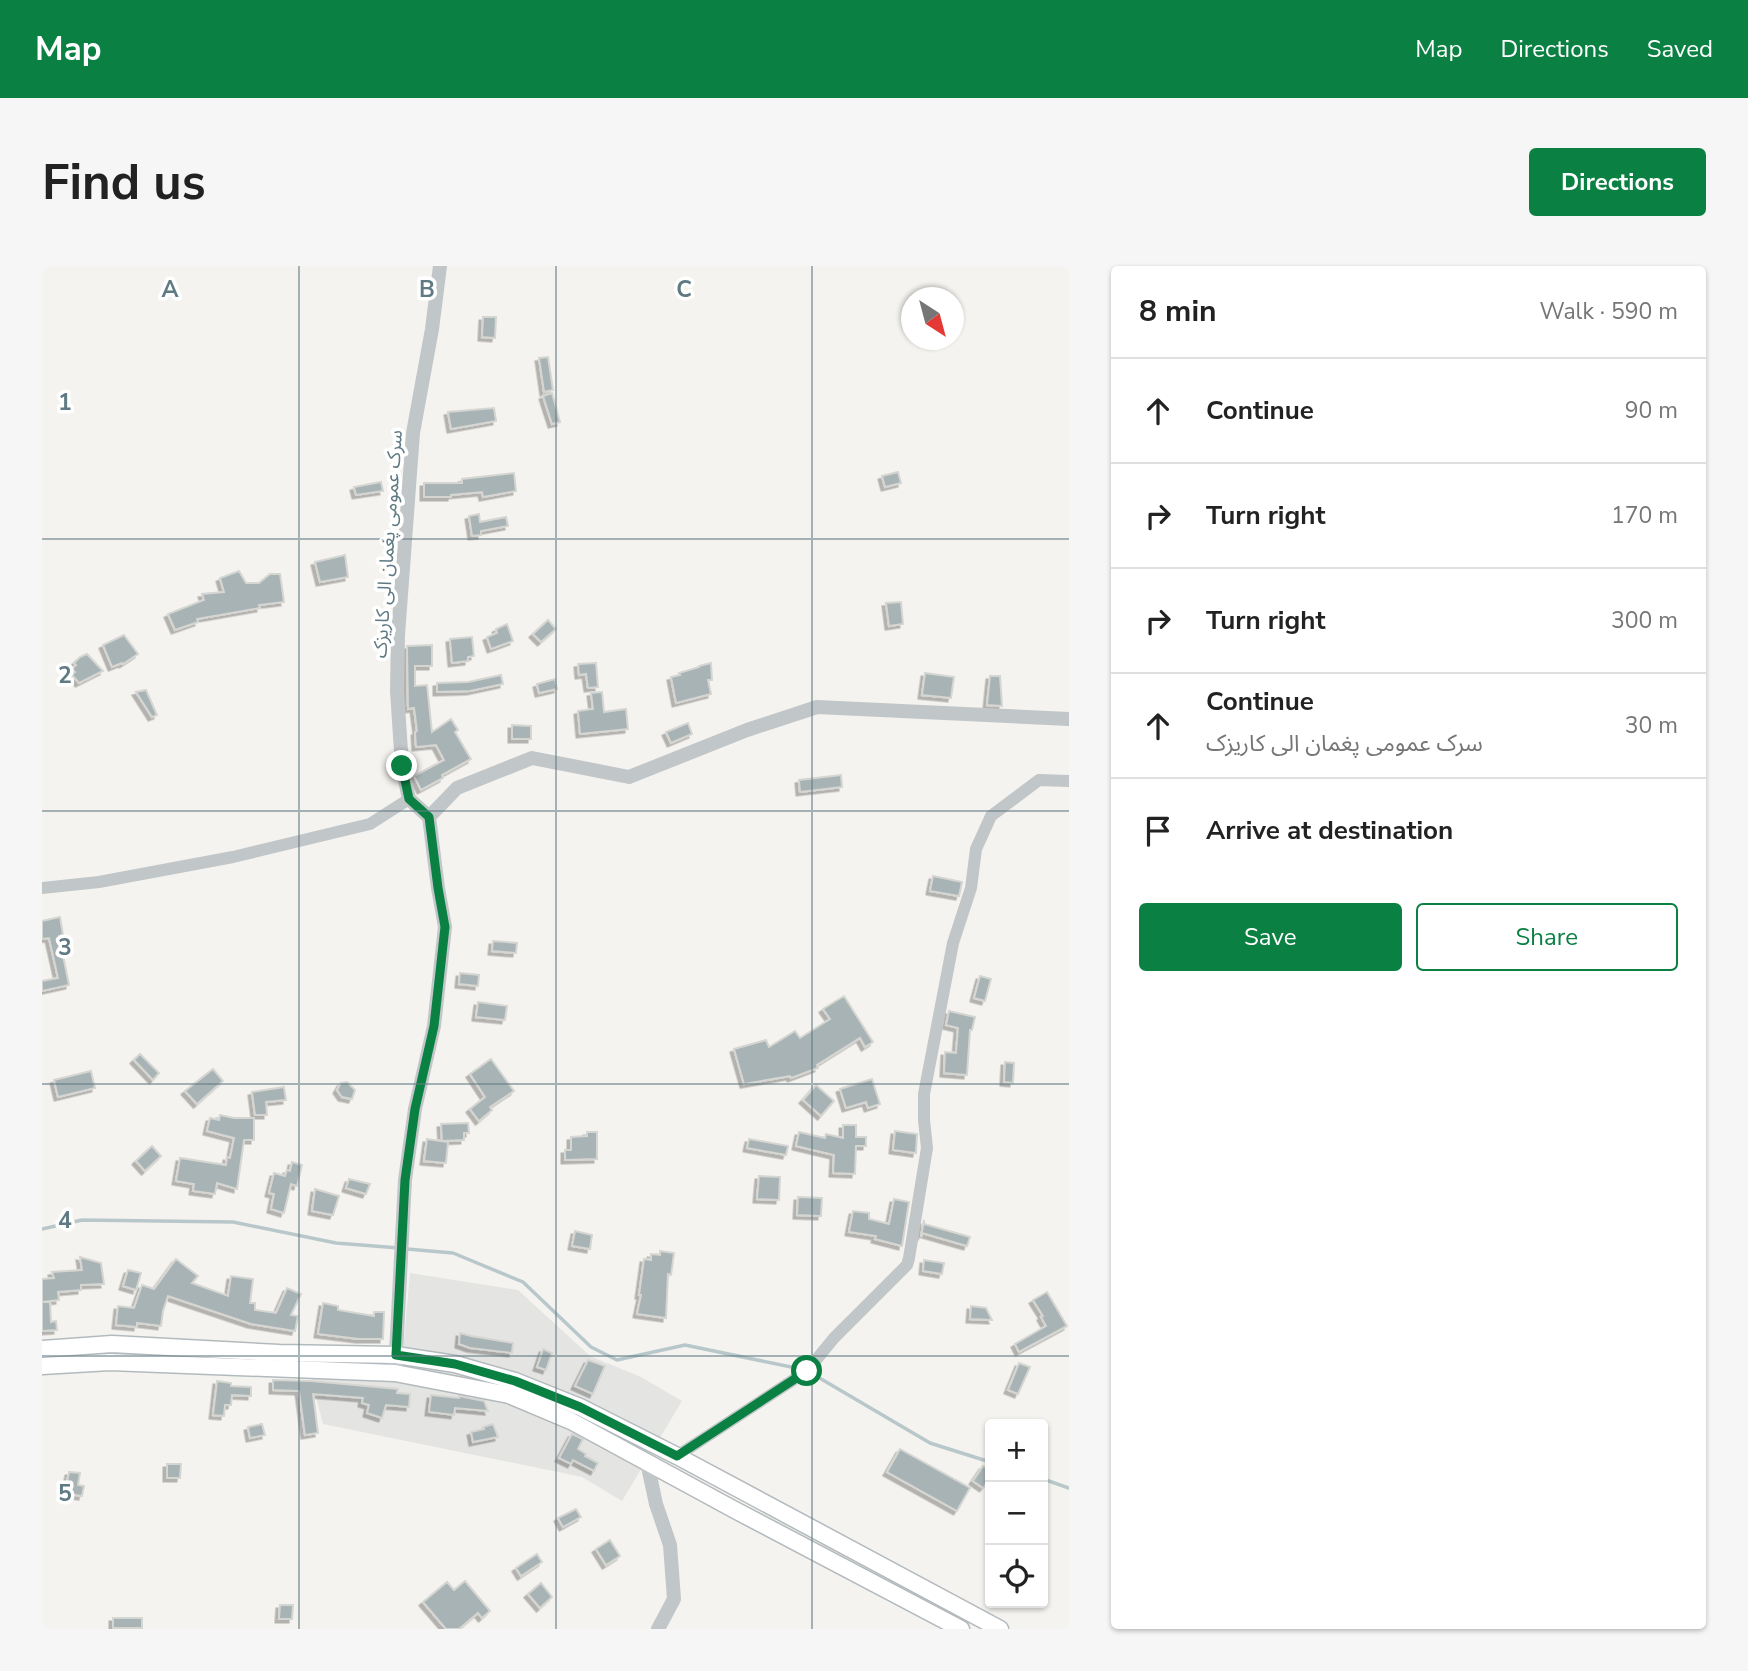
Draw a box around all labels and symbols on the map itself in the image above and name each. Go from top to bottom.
text: A [161,274,179,305]
text: B [419,274,435,305]
text: C [676,274,692,305]
north arrow [901,287,964,350]
text: 1 [58,387,72,418]
street label: سرک عمومی پغمان الی کاریزک [367,429,409,659]
text: 2 [58,660,72,691]
route end [386,750,417,781]
text: 3 [58,932,72,963]
text: 4 [58,1205,72,1236]
route start [791,1355,822,1386]
text: 5 [58,1478,72,1509]

